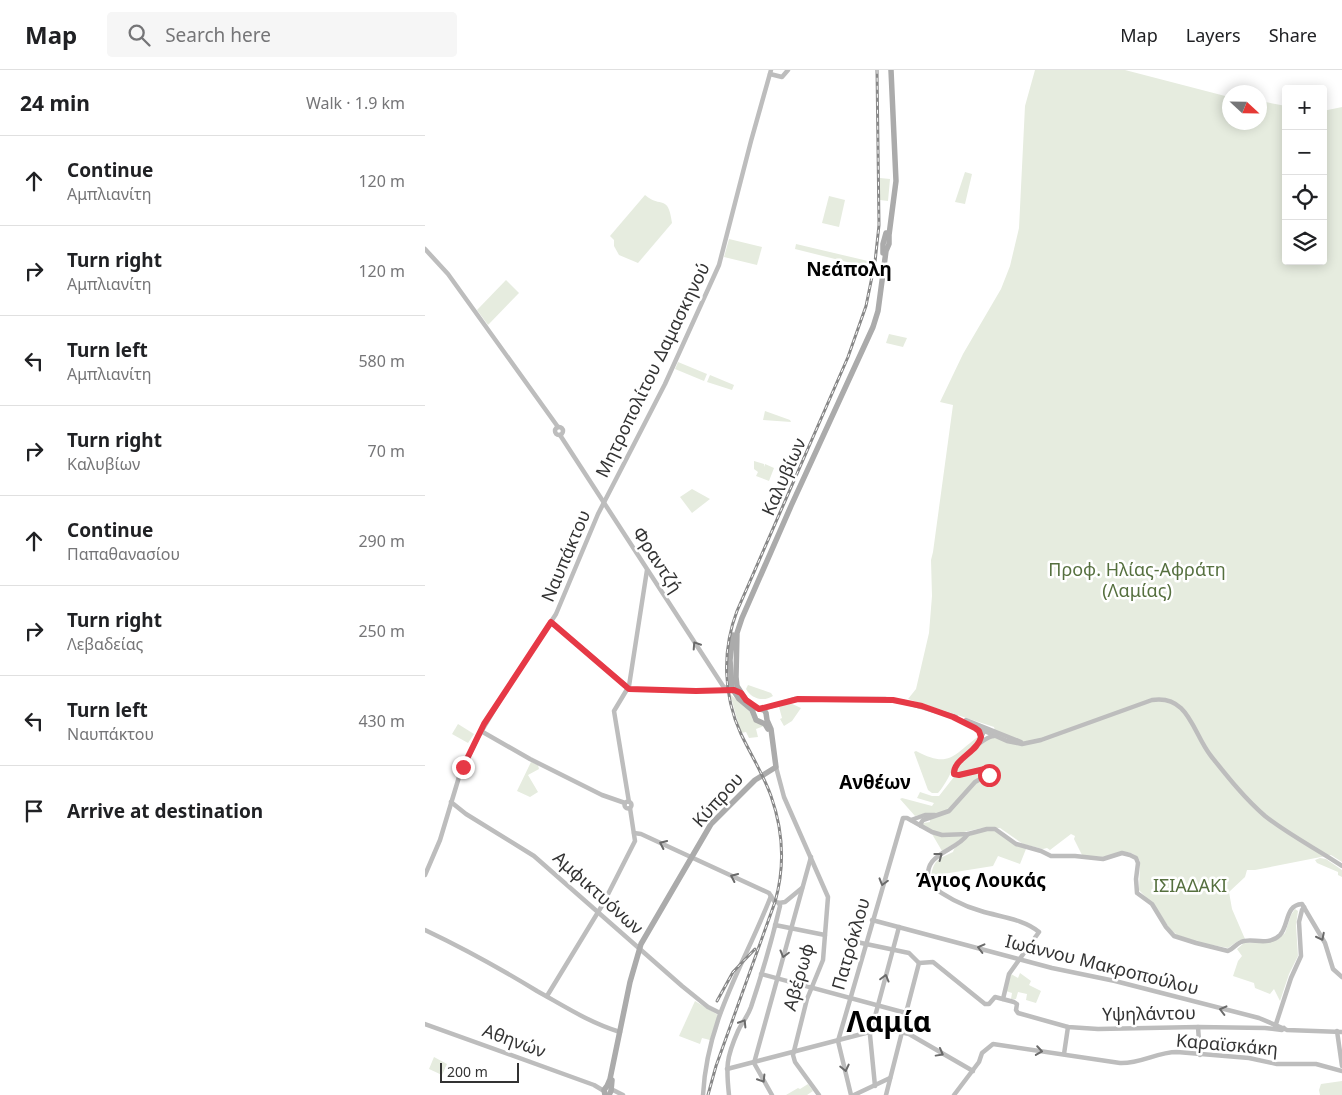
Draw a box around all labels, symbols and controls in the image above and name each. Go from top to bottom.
search box [107,12,457,57]
text: Map [25,18,77,51]
icon: search [125,21,153,49]
text: Search here [165,22,271,48]
text: Map [1120,23,1158,47]
text: Layers [1186,23,1241,47]
text: Share [1269,23,1317,47]
north arrow [1222,85,1267,130]
map controls [1282,85,1327,265]
button: + [1282,85,1327,130]
text: 24 min [20,89,90,117]
text: Walk · 1.9 km [306,92,405,114]
button: − [1282,130,1327,175]
text: Continue [67,157,153,183]
icon: ahead [20,167,48,195]
text: 120 m [358,170,405,192]
button: locate [1282,175,1327,220]
text: Αμπλιανίτη [67,183,152,205]
button: layers [1282,220,1327,265]
text: Turn right [67,247,162,273]
district label: Νεάπολη [806,256,892,282]
icon: right [20,257,48,285]
street label: Μητροπολίτου Δαμασκηνού [589,258,715,481]
text: 120 m [358,260,405,282]
text: Αμπλιανίτη [67,273,152,295]
text: Turn left [67,337,148,363]
icon: left [20,347,48,375]
text: 580 m [358,350,405,372]
text: Αμπλιανίτη [67,363,152,385]
text: Turn right [67,427,162,453]
street label: Καλυβίων [755,434,811,519]
icon: right [20,437,48,465]
text: 70 m [368,440,405,462]
text: Καλυβίων [67,453,140,475]
street label: Ναυπάκτου [535,506,595,605]
text: Continue [67,517,153,543]
street label: Φραντζή [628,522,688,597]
icon: ahead [20,527,48,555]
text: 290 m [358,530,405,552]
text: Παπαθανασίου [67,543,180,565]
park label: Προφ. Ηλίας-Αφράτη (Λαμίας) [1048,557,1226,602]
text: Turn right [67,607,162,633]
icon: right [20,617,48,645]
text: 250 m [358,620,405,642]
text: Λεβαδείας [67,633,143,655]
one-way arrow [693,642,702,651]
text: Turn left [67,697,148,723]
icon: left [20,707,48,735]
text: 430 m [358,710,405,732]
text: Ναυπάκτου [67,723,154,745]
route end [452,756,475,779]
route start [978,764,1001,787]
street label: Κύπρου [686,767,748,832]
district label: Ανθέων [839,769,911,795]
icon: arrive [20,797,48,825]
text: Arrive at destination [67,798,263,824]
one-way arrow [659,840,668,851]
street label: Αμφικτυόνων [548,845,649,939]
one-way arrow [933,853,943,862]
district label: Άγιος Λουκάς [916,867,1046,893]
one-way arrow [730,873,739,884]
park label: ΙΣΙΑΔΑΚΙ [1153,873,1227,897]
one-way arrow [879,878,889,886]
street label: Πατρόκλου [825,895,875,993]
street label: Ιωάννου Μακροπούλου [1003,928,1201,1000]
one-way arrow [1315,932,1325,941]
street label: Αβέρωφ [777,940,819,1013]
one-way arrow [977,943,985,954]
one-way arrow [779,949,790,958]
one-way arrow [879,973,890,982]
street label: Υψηλάντου [1102,1000,1196,1026]
district label: Λαμία [847,1002,931,1040]
one-way arrow [1220,1005,1228,1015]
street label: Αθηνών [479,1018,549,1063]
one-way arrow [736,1019,746,1028]
street label: Καραϊσκάκη [1175,1028,1279,1060]
one-way arrow [1035,1045,1044,1055]
one-way arrow [935,1047,944,1057]
scale bar [440,1060,519,1083]
text: 200 m [447,1062,488,1081]
one-way arrow [839,1064,850,1073]
one-way arrow [756,1074,766,1083]

